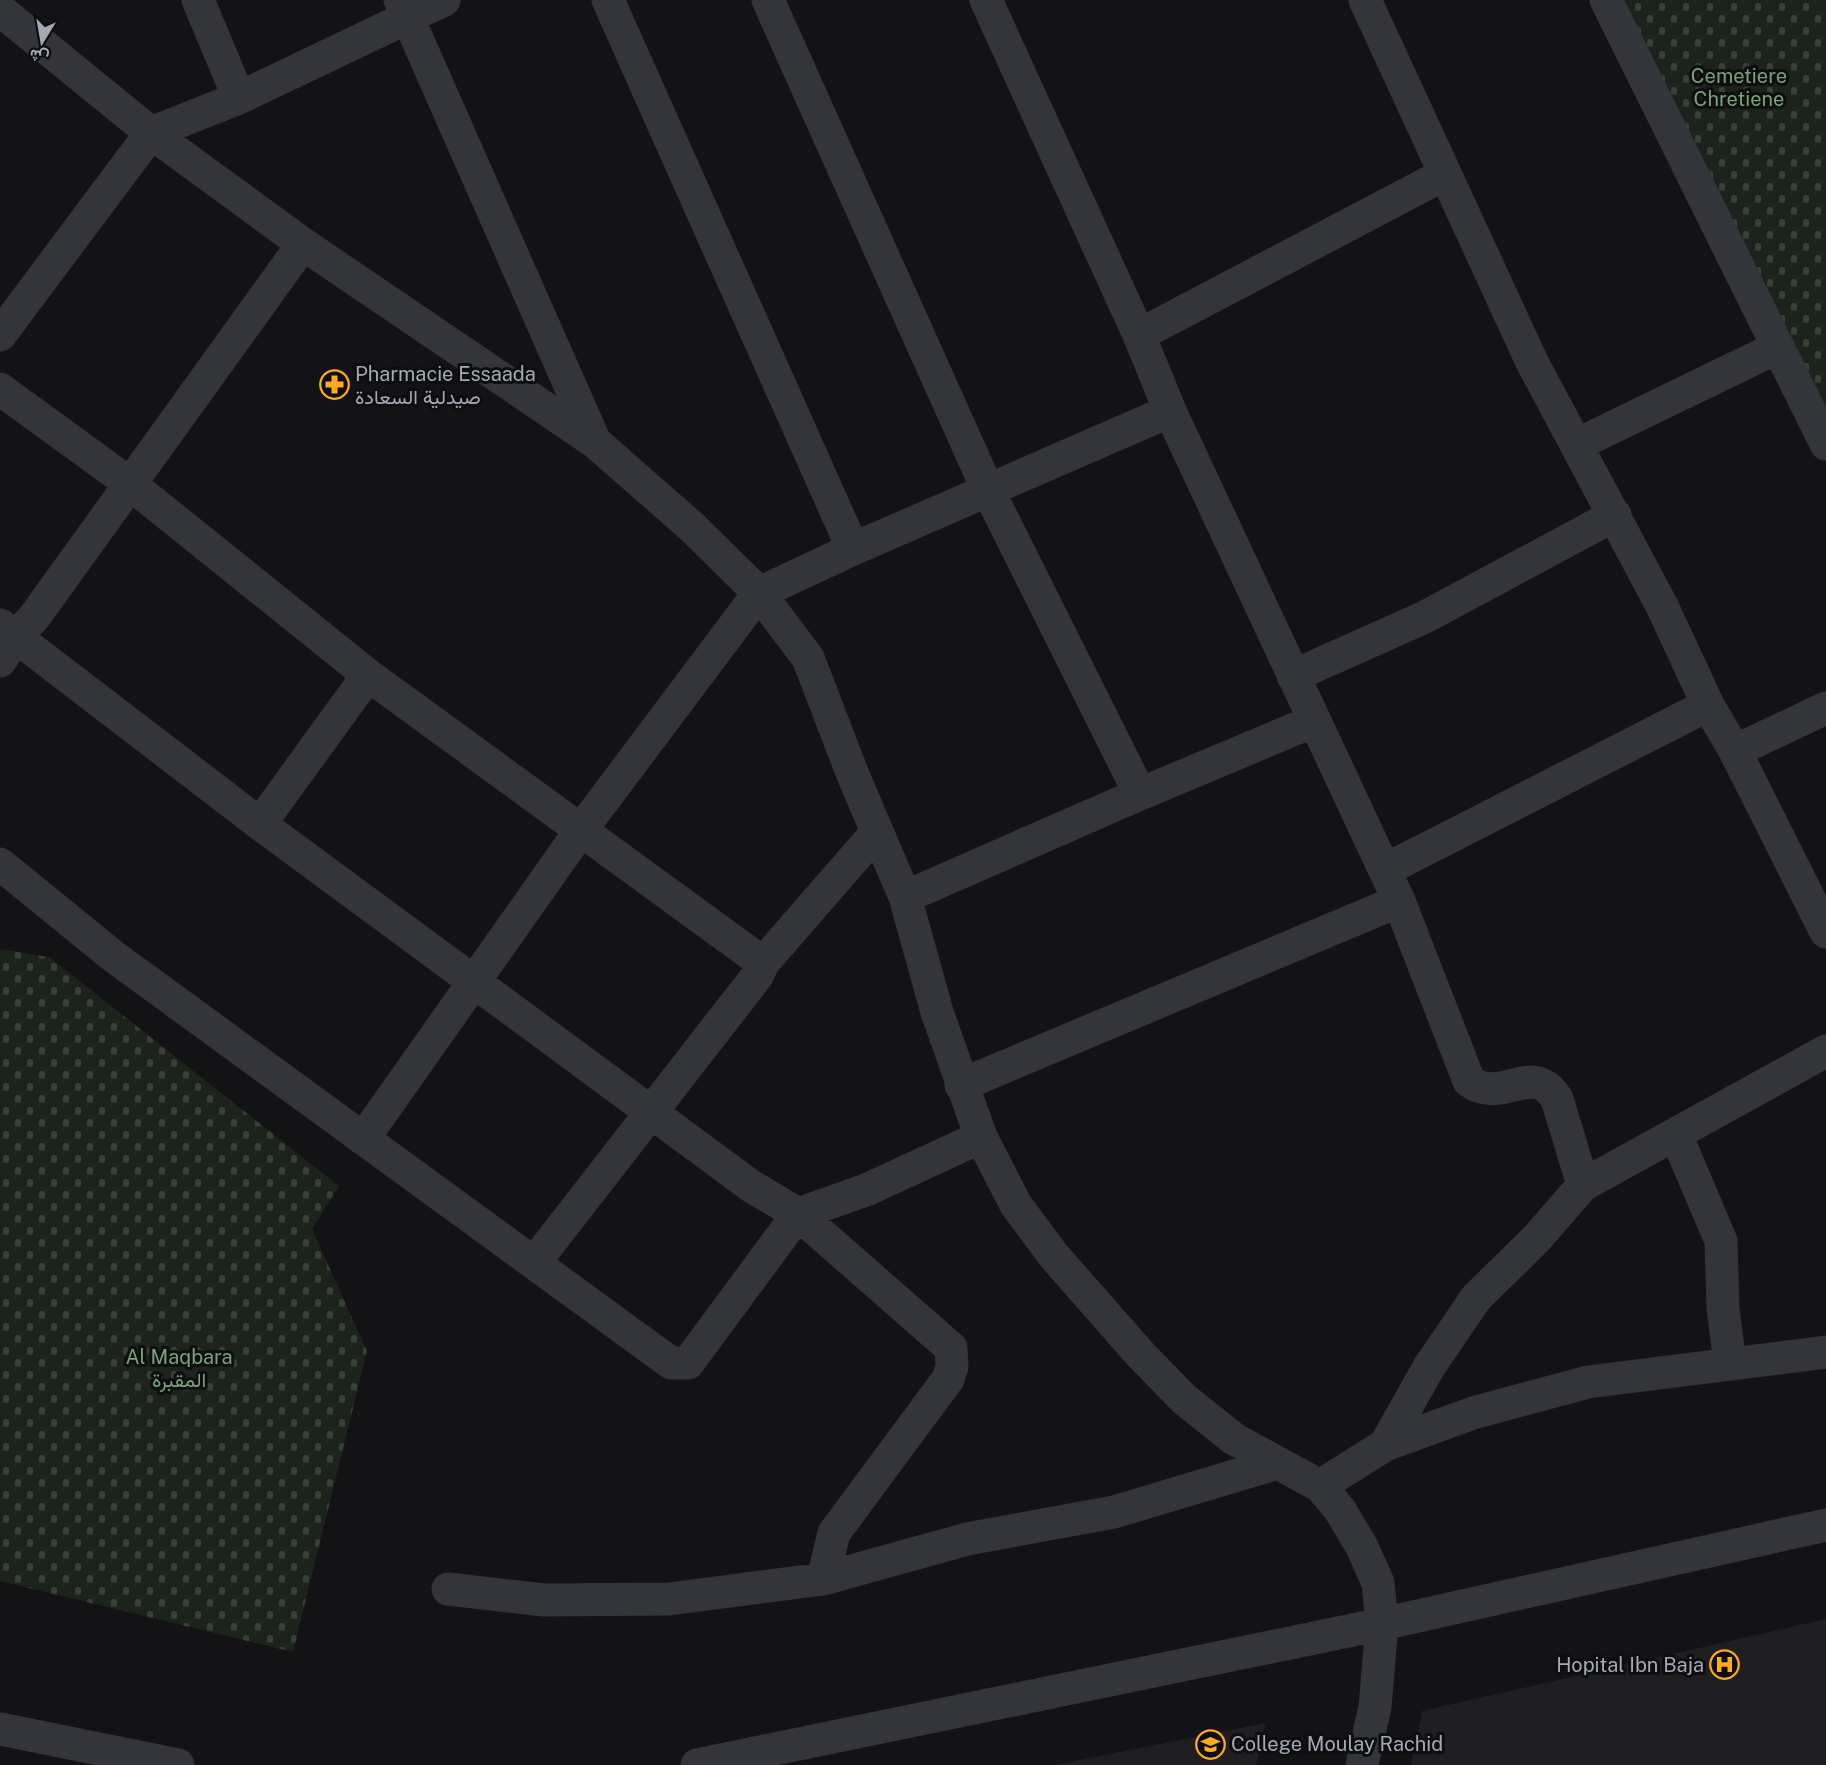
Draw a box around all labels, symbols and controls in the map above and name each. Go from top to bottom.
north arrow [12,12,72,72]
text: ش [28,45,50,67]
park label: Cemetiere Chretiene [1691,64,1787,111]
place label: Pharmacie Essaada صيدلية السعادة [355,362,536,409]
pharmacy icon: Pharmacie Essaada صيدلية السعادة [318,369,350,401]
park label: Al Maqbara المقبرة [125,1345,233,1393]
hospital icon: Hopital Ibn Baja [1709,1649,1741,1681]
place label: Hopital Ibn Baja [1556,1653,1704,1677]
school or university icon: College Moulay Rachid [1194,1728,1226,1760]
place label: College Moulay Rachid [1231,1732,1443,1756]

